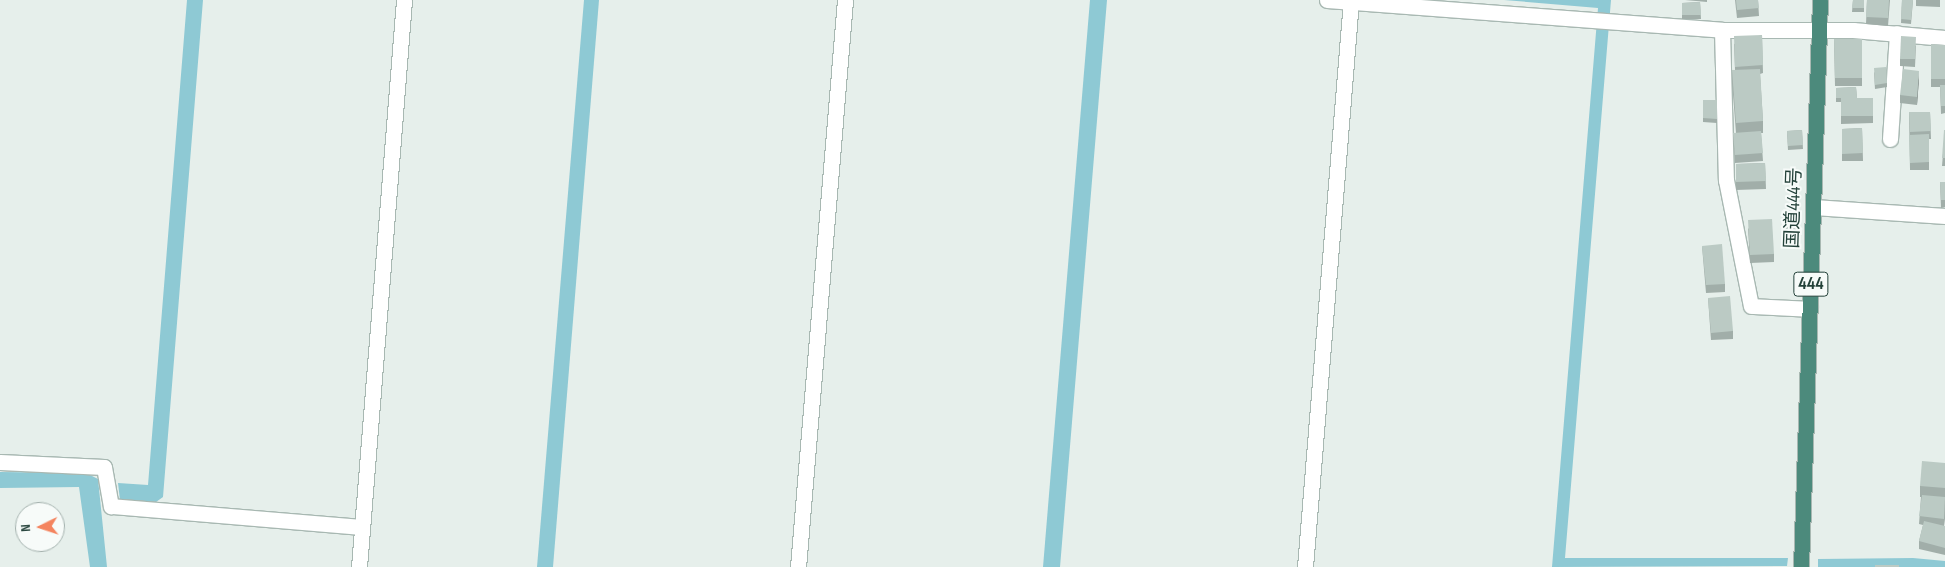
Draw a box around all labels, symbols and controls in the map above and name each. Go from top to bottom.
street label: 国道444号 [1781,167,1807,249]
road number: 444 [1792,268,1830,300]
north arrow [15,502,65,552]
text: N [17,524,34,532]

